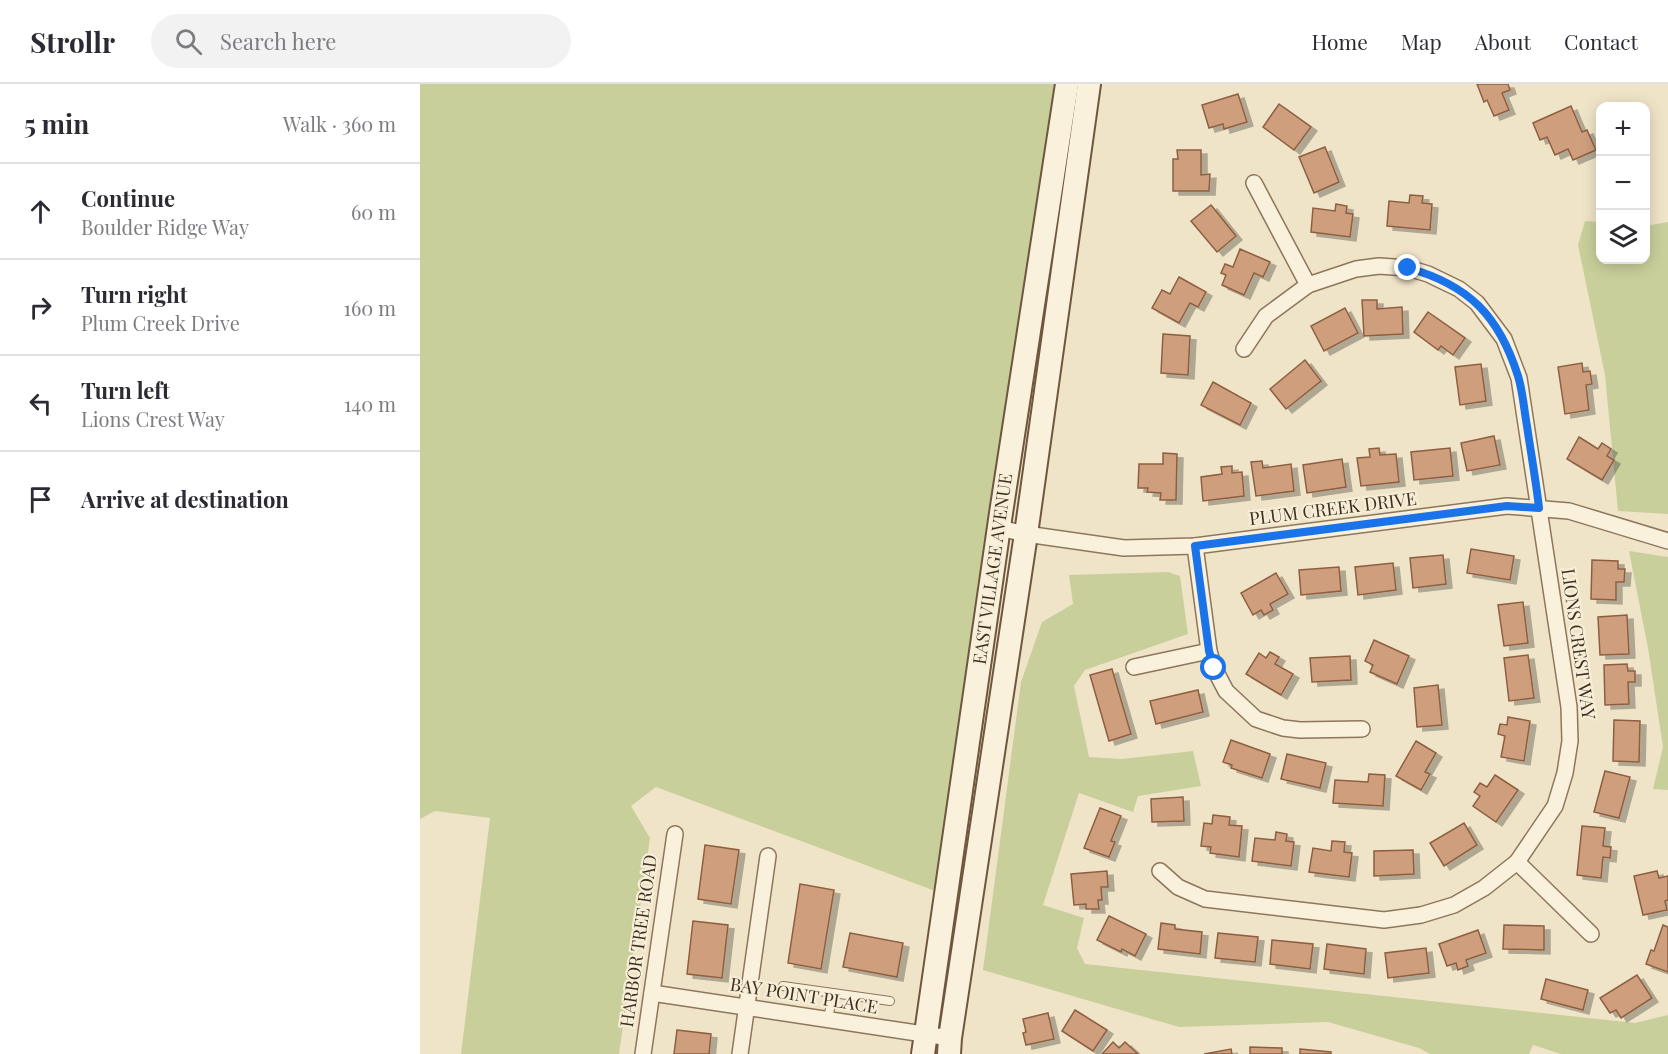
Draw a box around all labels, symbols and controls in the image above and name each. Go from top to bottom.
search box [151,14,571,68]
text: Strollr [30,23,115,60]
icon: search [172,25,205,58]
text: Search here [220,26,336,56]
text: Home [1312,27,1368,55]
text: Map [1401,27,1442,55]
text: About [1475,27,1531,55]
text: Contact [1564,27,1638,55]
map controls [1596,102,1650,264]
button: + [1596,102,1650,156]
text: 5 min [24,106,89,141]
text: Walk · 360 m [283,110,396,137]
button: − [1596,156,1650,210]
text: Continue [81,183,175,213]
icon: ahead [24,195,57,228]
text: 60 m [351,198,396,225]
button: layers [1596,210,1650,264]
text: Boulder Ridge Way [81,213,249,240]
route end [1394,254,1420,280]
text: Turn right [81,279,187,309]
icon: right [24,291,57,324]
text: 160 m [344,294,396,321]
text: Plum Creek Drive [81,309,240,336]
text: Turn left [81,375,170,405]
icon: left [24,387,57,420]
text: 140 m [344,390,396,417]
text: Lions Crest Way [81,405,225,432]
street label: EAST VILLAGE AVENUE [967,472,1017,666]
icon: arrive [24,483,57,516]
text: Arrive at destination [81,484,289,514]
street label: PLUM CREEK DRIVE [1248,486,1418,530]
street label: LIONS CREST WAY [1557,567,1602,721]
route start [1200,654,1226,680]
street label: HARBOR TREE ROAD [614,853,662,1029]
street label: BAY POINT PLACE [728,971,880,1019]

